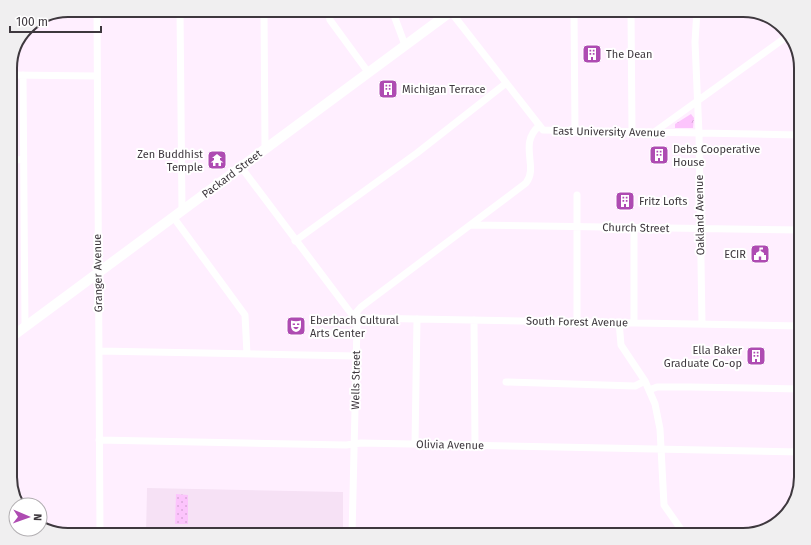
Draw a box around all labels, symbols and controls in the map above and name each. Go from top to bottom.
scale bar [10,8,101,34]
text: 100 m [16,15,48,29]
building icon: The Dean [581,43,603,65]
place label: The Dean [606,48,652,61]
building icon: Michigan Terrace [377,78,399,100]
place label: Michigan Terrace [402,83,486,96]
street label: East University Avenue [552,125,666,139]
place label: Debs Cooperative House [673,143,760,169]
building icon: Debs Cooperative House [648,144,670,166]
street label: Packard Street [199,147,265,201]
place label: Zen Buddhist Temple [137,148,203,174]
temple icon: Zen Buddhist Temple [206,149,228,171]
street label: Oakland Avenue [693,175,707,255]
building icon: Fritz Lofts [614,190,636,212]
place label: Fritz Lofts [639,195,687,208]
street label: Church Street [602,221,670,235]
street label: Granger Avenue [91,234,105,312]
public building icon: ECIR [749,243,771,265]
place label: ECIR [724,248,746,261]
place label: Eberbach Cultural Arts Center [310,314,399,340]
theatre icon: Eberbach Cultural Arts Center [285,315,307,337]
street label: South Forest Avenue [526,315,628,329]
place label: Ella Baker Graduate Co-op [664,344,743,370]
building icon: Ella Baker Graduate Co-op [745,345,767,367]
street label: Wells Street [349,350,363,410]
street label: Olivia Avenue [416,438,484,452]
north arrow [8,497,48,537]
text: N [31,513,44,521]

